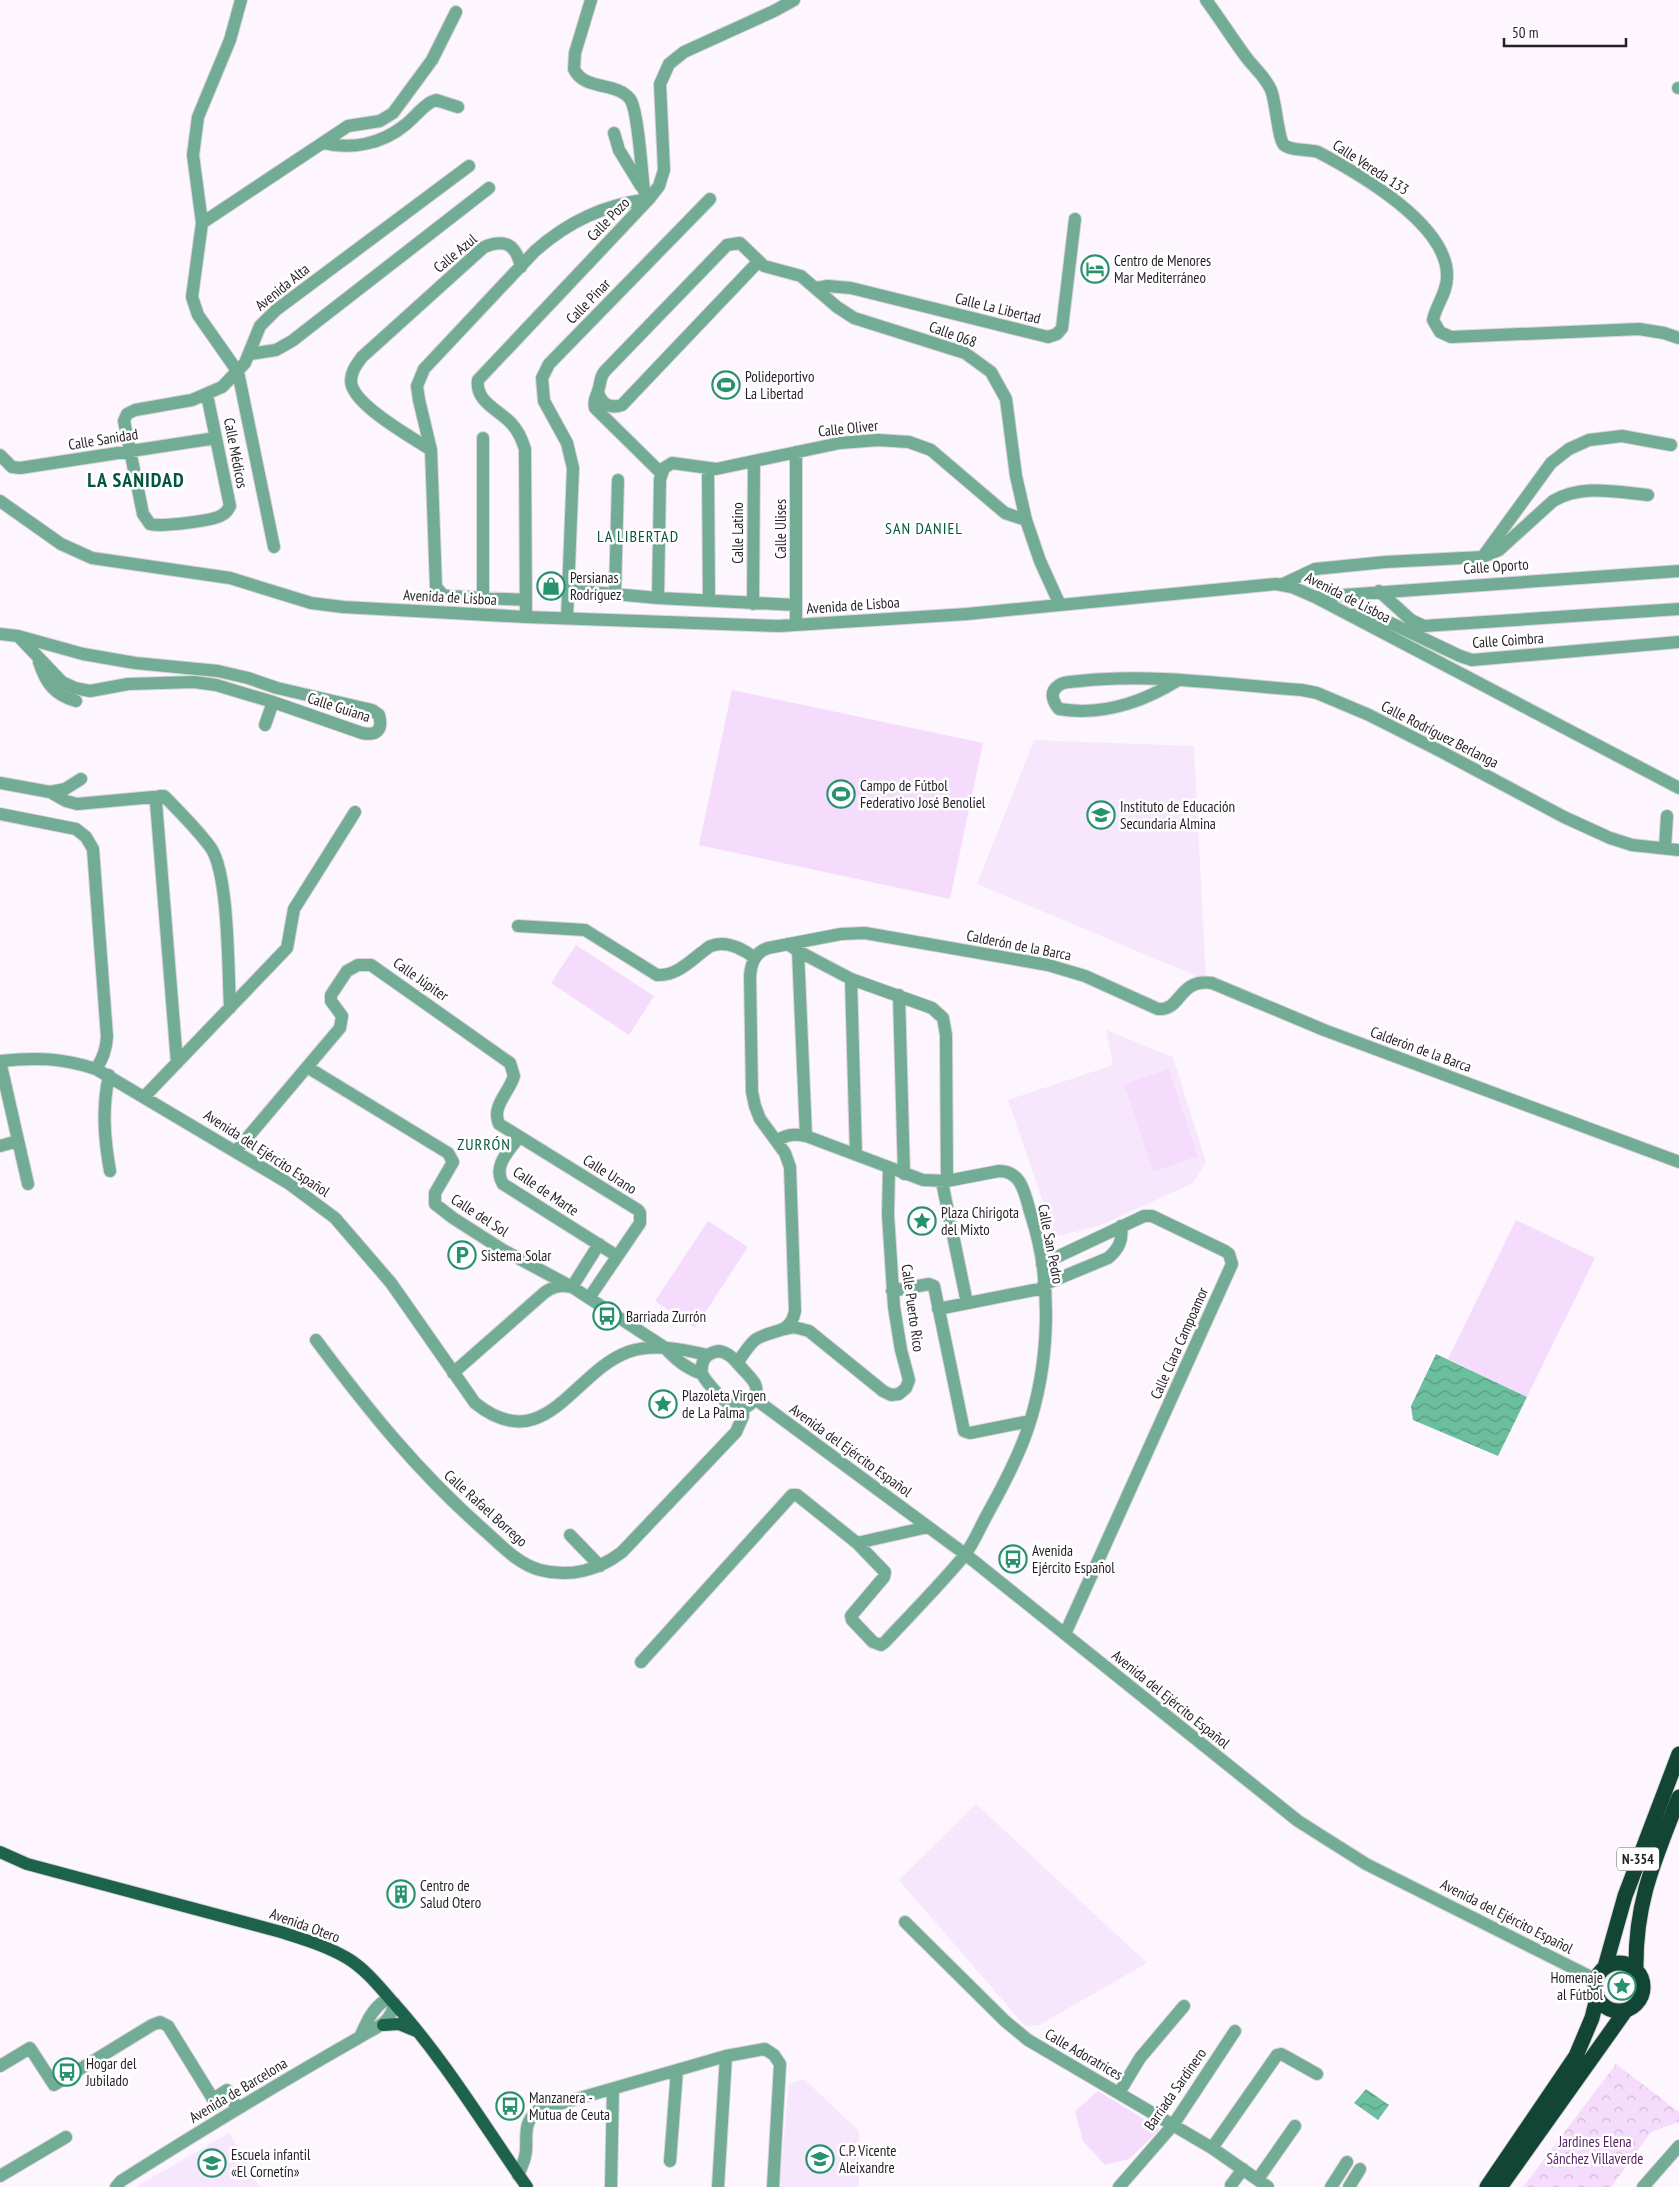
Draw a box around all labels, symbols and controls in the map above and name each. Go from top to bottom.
scale bar [1504,15,1626,47]
text: 50 m [1512,23,1538,42]
street label: Calle Vereda 133 [1329,135,1413,199]
street label: Calle Pozo [583,193,633,245]
street label: Calle Azul [429,229,481,277]
place label: Centro de Menores Mar Mediterráneo [1114,251,1211,287]
hotel icon: Centro de Menores Mar Mediterráneo [1080,254,1110,284]
street label: Avenida Alta [251,259,313,315]
street label: Calle Pinar [562,274,615,328]
street label: Calle La Libertad [953,288,1043,328]
street label: Calle 068 [927,317,979,351]
place label: Polideportivo La Libertad [745,367,814,403]
sports icon: Polideportivo La Libertad [711,370,741,400]
street label: Calle Oliver [817,415,880,441]
street label: Calle Médicos [220,416,252,490]
street label: Calle Sanidad [67,424,139,454]
district label: LA SANIDAD [87,467,185,493]
street label: Calle Ulises [771,499,790,559]
street label: Calle Latino [728,502,747,564]
district label: SAN DANIEL [885,518,963,538]
district label: LA LIBERTAD [597,526,679,546]
street label: Calle Oporto [1463,554,1529,578]
street label: Avenida de Lisboa [1302,567,1394,627]
place label: Persianas Rodríguez [570,568,621,604]
shop icon: Persianas Rodríguez [536,571,566,601]
street label: Avenida de Lisboa [403,585,497,609]
street label: Avenida de Lisboa [806,592,900,618]
street label: Calle Coimbra [1472,628,1544,652]
street label: Calle Guiana [305,688,373,726]
street label: Calle Rodríguez Berlanga [1378,696,1502,772]
place label: Campo de Fútbol Federativo José Benoliel [860,776,986,812]
sports icon: Campo de Fútbol Federativo José Benoliel [826,779,856,809]
place label: Instituto de Educación Secundaria Almina [1120,797,1235,833]
school or university icon: Instituto de Educación Secundaria Almina [1086,800,1116,830]
street label: Calderón de la Barca [965,926,1073,964]
street label: Calle Júpiter [390,953,453,1005]
street label: Calderón de la Barca [1368,1022,1474,1076]
street label: Avenida del Ejército Español [200,1105,334,1201]
district label: ZURRÓN [457,1134,511,1154]
street label: Calle Urano [580,1150,640,1198]
street label: Calle de Marte [510,1162,582,1220]
street label: Calle del Sol [448,1189,513,1241]
place label: Plaza Chirigota del Mixto [941,1203,1019,1239]
street label: Calle San Pedro [1034,1203,1068,1285]
place icon: Plaza Chirigota del Mixto [907,1206,937,1236]
parking icon: Sistema Solar [447,1240,477,1270]
place label: Sistema Solar [481,1246,552,1265]
street label: Calle Puerto Rico [897,1263,929,1353]
street label: Calle Clara Campoamor [1146,1283,1213,1402]
bus stop icon: Barriada Zurrón [592,1301,622,1331]
place label: Barriada Zurrón [626,1307,706,1326]
place label: Plazoleta Virgen de La Palma [682,1386,766,1422]
place icon: Plazoleta Virgen de La Palma [648,1389,678,1419]
street label: Avenida del Ejército Español [786,1399,916,1501]
street label: Calle Rafael Borrego [440,1466,532,1550]
place label: Avenida Ejército Español [1032,1541,1115,1577]
bus stop icon: Avenida Ejército Español [998,1544,1028,1574]
street label: Avenida del Ejército Español [1108,1646,1234,1753]
road number: N-354 [1617,1848,1659,1870]
street label: Avenida del Ejército Español [1437,1874,1577,1958]
place label: Centro de Salud Otero [420,1876,481,1912]
building icon: Centro de Salud Otero [386,1879,416,1909]
street label: Avenida Otero [267,1904,343,1946]
place label: Homenaje al Fútbol [1551,1968,1603,2004]
place icon: Homenaje al Fútbol [1607,1971,1637,2001]
street label: Calle Adoratrices [1042,2024,1126,2084]
street label: Barriada Sardinero [1140,2044,1210,2134]
street label: Avenida de Barcelona [186,2053,290,2127]
place label: Hogar del Jubilado [85,2054,137,2090]
bus stop icon: Hogar del Jubilado [52,2057,82,2087]
place label: Manzanera - Mutua de Ceuta [529,2088,610,2124]
bus stop icon: Manzanera - Mutua de Ceuta [495,2091,525,2121]
park label: Jardines Elena Sánchez Villaverde [1547,2132,1643,2168]
place label: C.P. Vicente Aleixandre [839,2141,897,2177]
school or university icon: C.P. Vicente Aleixandre [805,2144,835,2174]
place label: Escuela infantil «El Cornetín» [231,2145,311,2181]
school or university icon: Escuela infantil «El Cornetín» [197,2148,227,2178]

